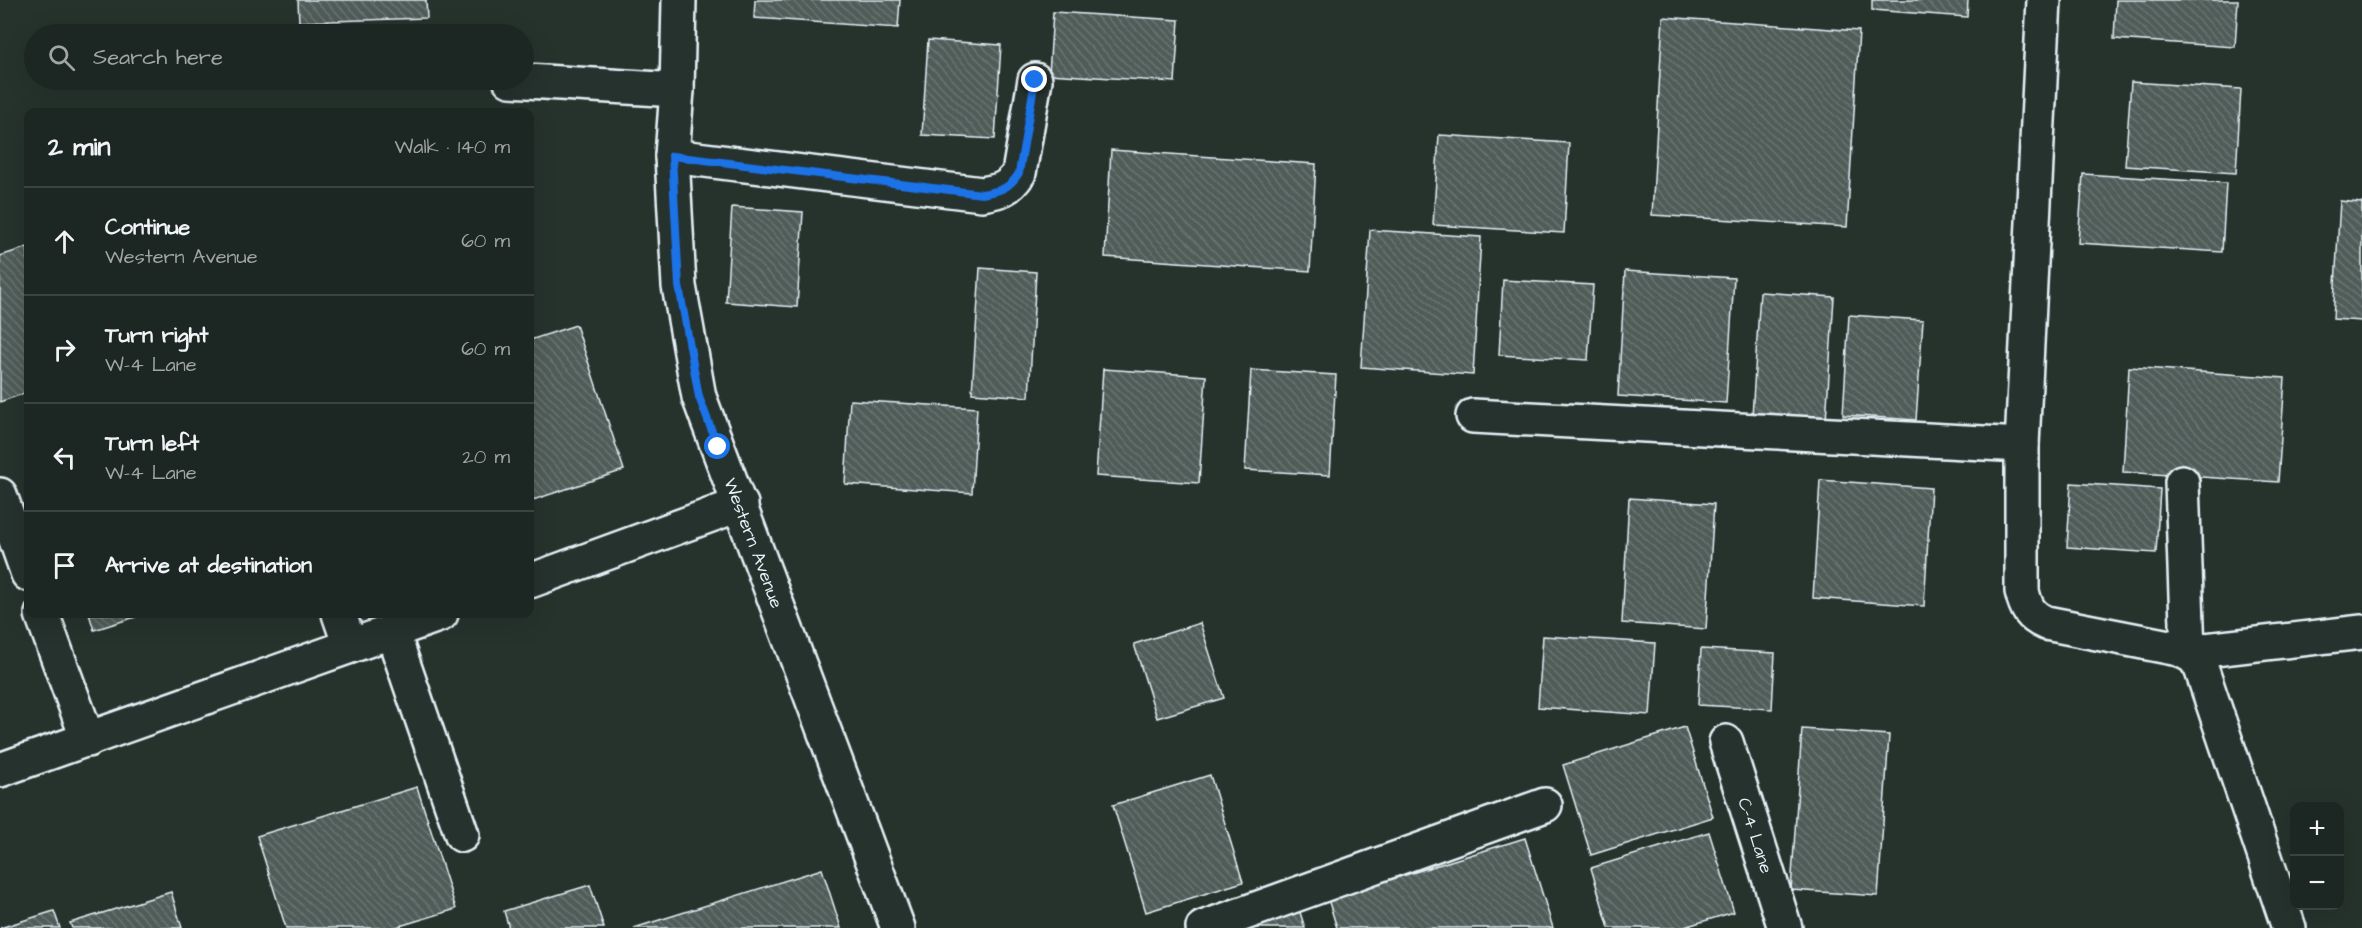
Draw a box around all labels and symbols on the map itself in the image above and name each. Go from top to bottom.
route end [1021,66,1047,92]
route start [704,433,730,459]
street label: Western Avenue [718,474,790,612]
street label: C-4 Lane [1732,794,1779,877]

